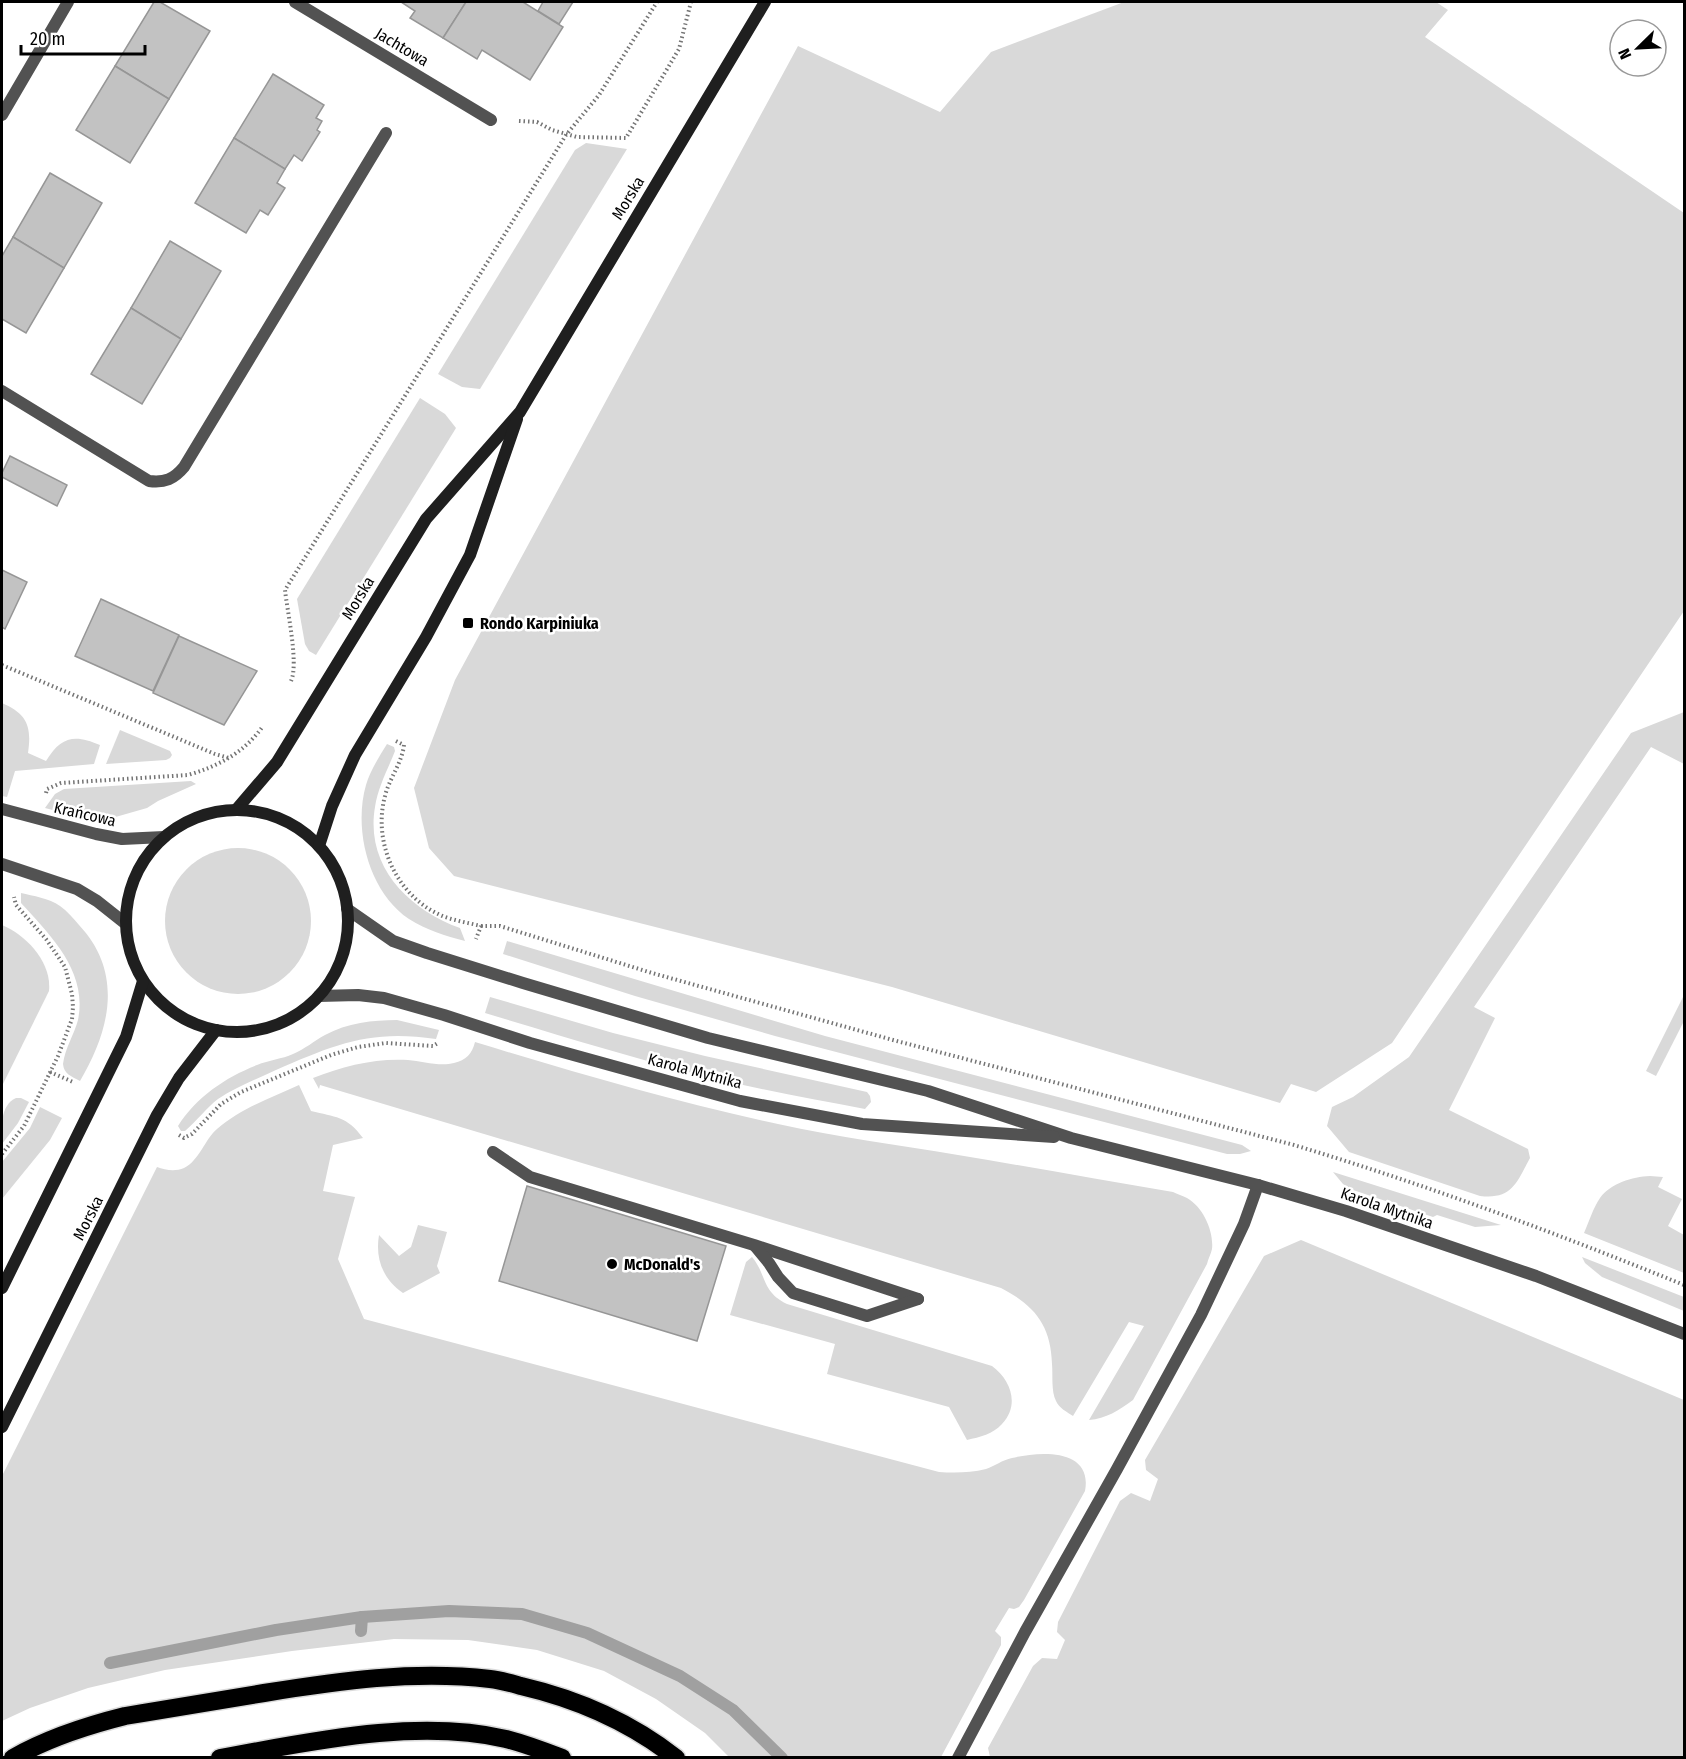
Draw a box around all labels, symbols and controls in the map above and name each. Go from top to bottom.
scale bar [21,18,146,56]
north arrow [1608,18,1668,78]
street label: Jachtowa [372,24,432,70]
text: 20 m [30,28,65,50]
text: N [1614,46,1635,62]
street label: Morska [608,173,648,223]
street label: Morska [338,573,378,623]
place label: Rondo Karpiniuka [480,614,599,633]
marker: Rondo Karpiniuka [461,616,475,630]
street label: Krańcowa [52,798,118,830]
street label: Karola Mytnika [646,1049,744,1093]
street label: Karola Mytnika [1338,1183,1436,1233]
street label: Morska [69,1193,107,1243]
place label: McDonald's [624,1255,700,1274]
marker: McDonald's [605,1257,619,1271]

